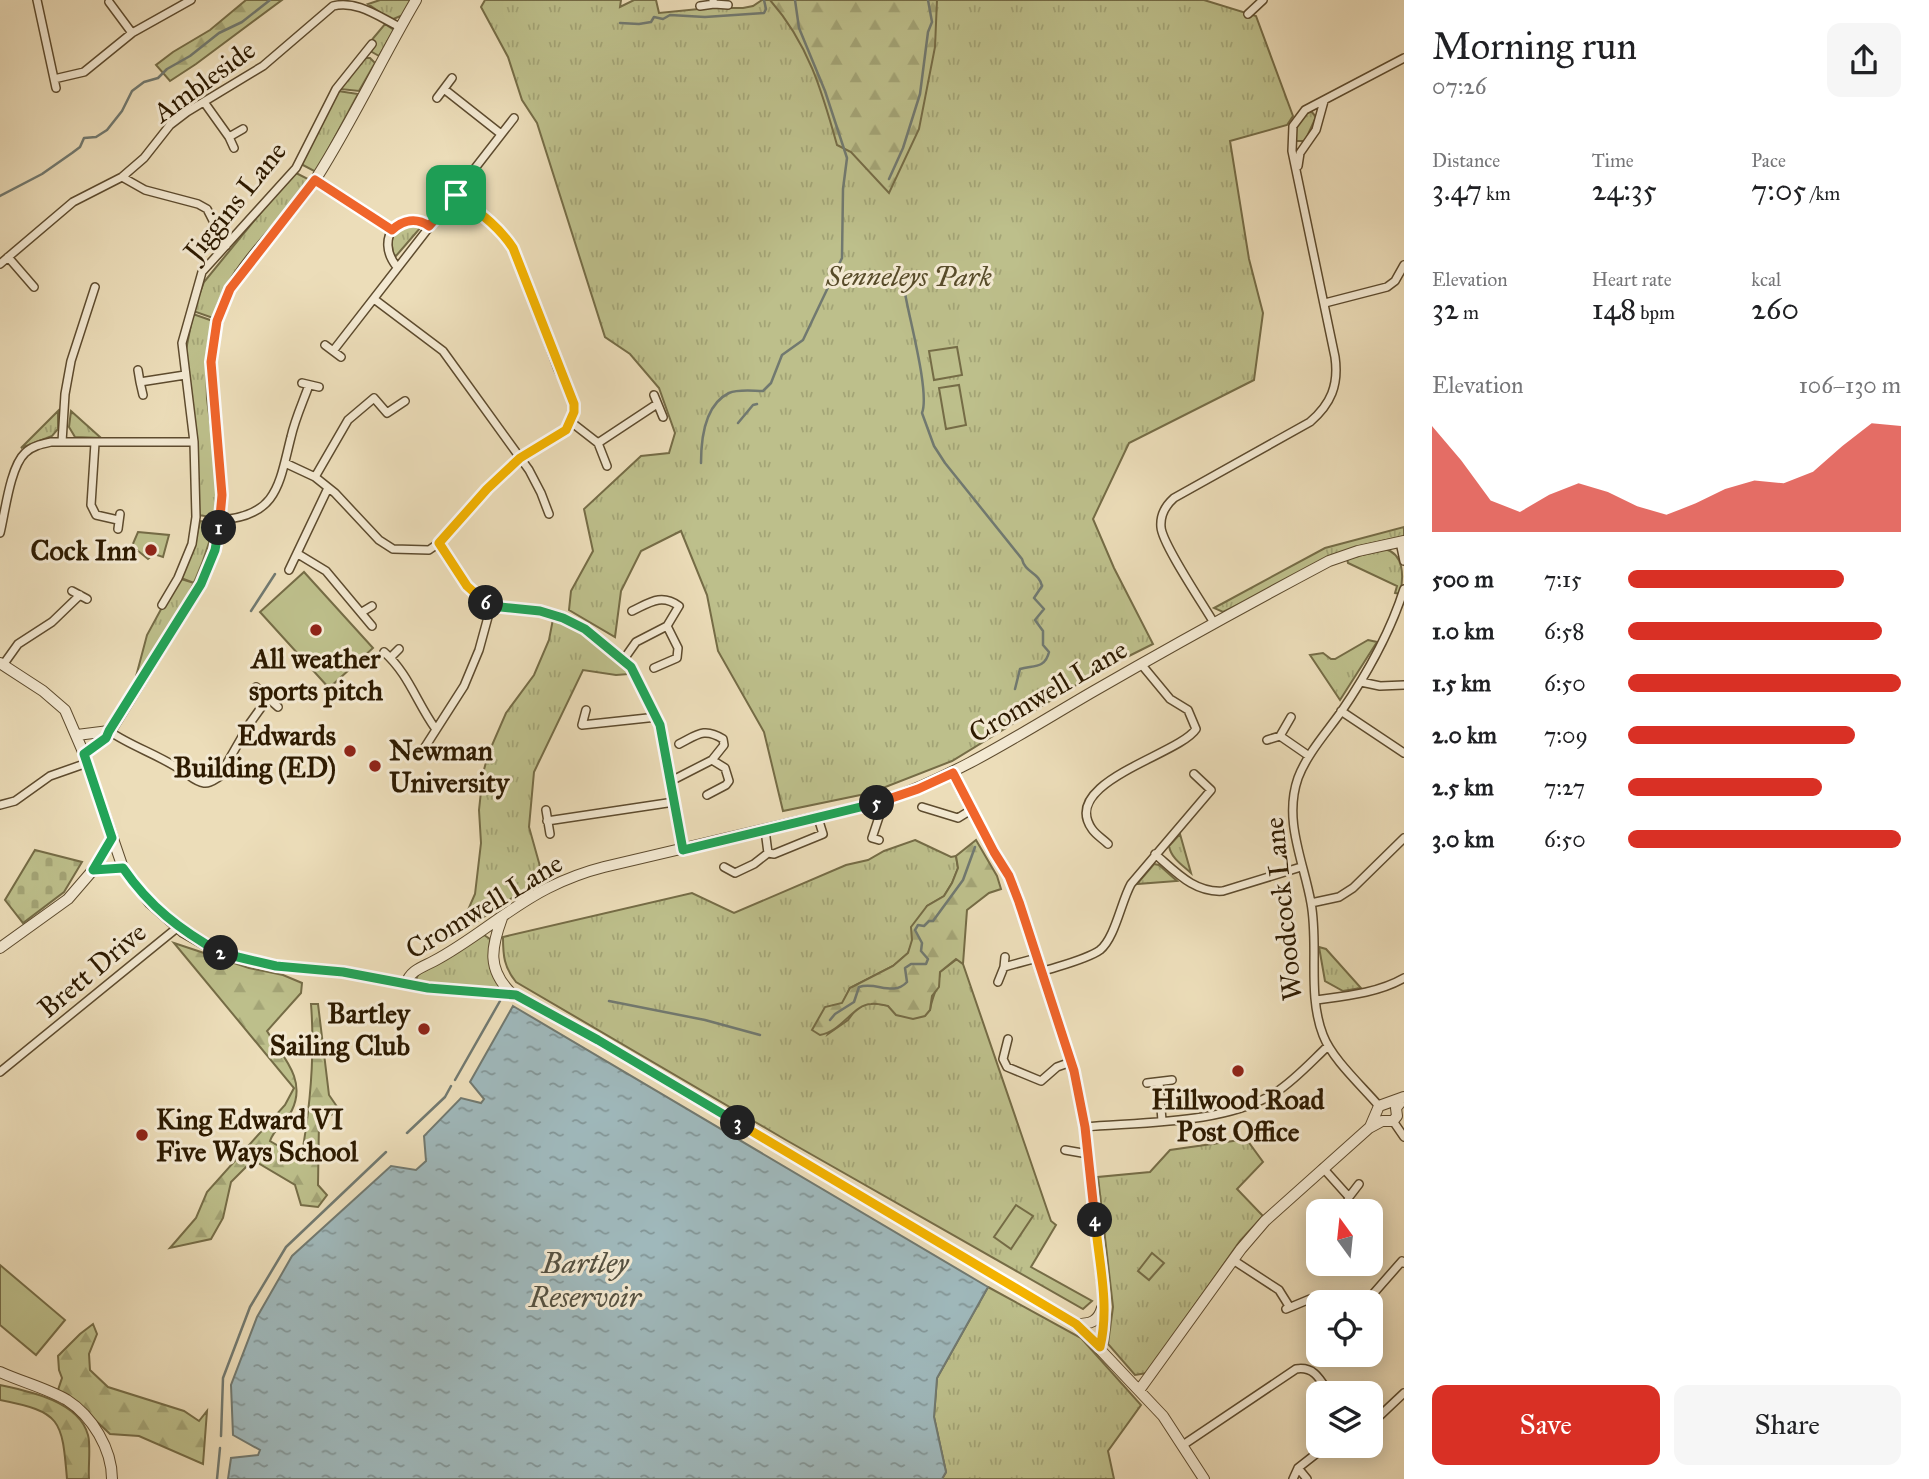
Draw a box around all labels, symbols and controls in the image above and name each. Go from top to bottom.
text: Morning run [1432,23,1637,69]
button: share [1827,23,1901,97]
street label: Ambleside [145,32,262,131]
text: 07:26 [1432,72,1487,100]
street label: Jiggins Lane [174,134,294,270]
text: Distance [1432,149,1500,172]
text: Time [1592,149,1634,172]
text: Pace [1751,149,1786,172]
pin [426,165,486,225]
text: 3.47 [1432,172,1482,208]
text: 24:35 [1592,172,1657,208]
text: 7:05 [1751,172,1806,208]
icon: arrive [437,176,475,214]
text: km [1482,182,1511,205]
text: /km [1806,182,1840,205]
park label: Senneleys Park [825,259,992,294]
text: Elevation [1432,268,1507,291]
text: Heart rate [1592,268,1672,291]
text: kcal [1751,268,1781,291]
text: 32 [1432,291,1459,327]
text: 148 [1592,291,1636,327]
text: 260 [1751,291,1799,327]
text: m [1459,301,1479,324]
text: bpm [1636,301,1675,324]
text: Elevation [1432,371,1523,399]
text: 106–130 m [1799,371,1901,399]
pin: 1 [202,510,236,546]
text: 1 [215,516,222,539]
place label: Cock Inn [30,533,137,568]
marker: Cock Inn [143,542,159,558]
text: 500 m [1432,565,1494,593]
text: 7:15 [1544,565,1582,593]
pin: 6 [468,586,504,620]
text: 6 [481,591,490,614]
text: 1.0 km [1432,617,1494,645]
text: 6:58 [1544,617,1585,645]
marker: All weather sports pitch [308,622,324,638]
street label: Cromwell Lane [963,632,1133,750]
place label: All weather sports pitch [249,641,383,708]
text: 1.5 km [1432,669,1491,697]
text: 6:50 [1544,669,1586,697]
place label: Edwards Building (ED) [173,718,336,785]
text: 2.0 km [1432,721,1497,749]
text: 7:09 [1544,721,1588,749]
place label: Newman University [389,733,510,800]
marker: Edwards Building (ED) [342,743,358,759]
marker: Newman University [367,758,383,774]
text: 2.5 km [1432,773,1494,801]
text: 7:27 [1544,773,1585,801]
pin: 5 [860,786,894,820]
text: 5 [872,791,881,814]
street label: Woodcock Lane [1256,815,1310,1003]
text: 3.0 km [1432,825,1494,853]
text: 6:50 [1544,825,1586,853]
street label: Cromwell Lane [399,845,569,967]
street label: Brett Drive [31,915,153,1025]
pin: 2 [204,936,238,970]
text: 2 [216,941,225,964]
place label: Bartley Sailing Club [270,996,411,1063]
marker: Bartley Sailing Club [416,1021,432,1037]
marker: Hillwood Road Post Office [1230,1063,1246,1079]
place label: Hillwood Road Post Office [1151,1082,1326,1149]
place label: King Edward VI Five Ways School [156,1102,358,1169]
pin: 3 [720,1106,756,1140]
text: 3 [734,1111,741,1134]
marker: King Edward VI Five Ways School [134,1127,150,1143]
north arrow [1306,1199,1382,1276]
map controls [1306,1199,1383,1458]
pin: 4 [1078,1202,1112,1238]
text: 4 [1089,1208,1100,1231]
water label: Bartley Reservoir [528,1245,643,1315]
button: locate [1306,1290,1383,1367]
button: layers [1306,1381,1383,1458]
button: Save [1432,1385,1660,1465]
button: Share [1674,1385,1901,1465]

